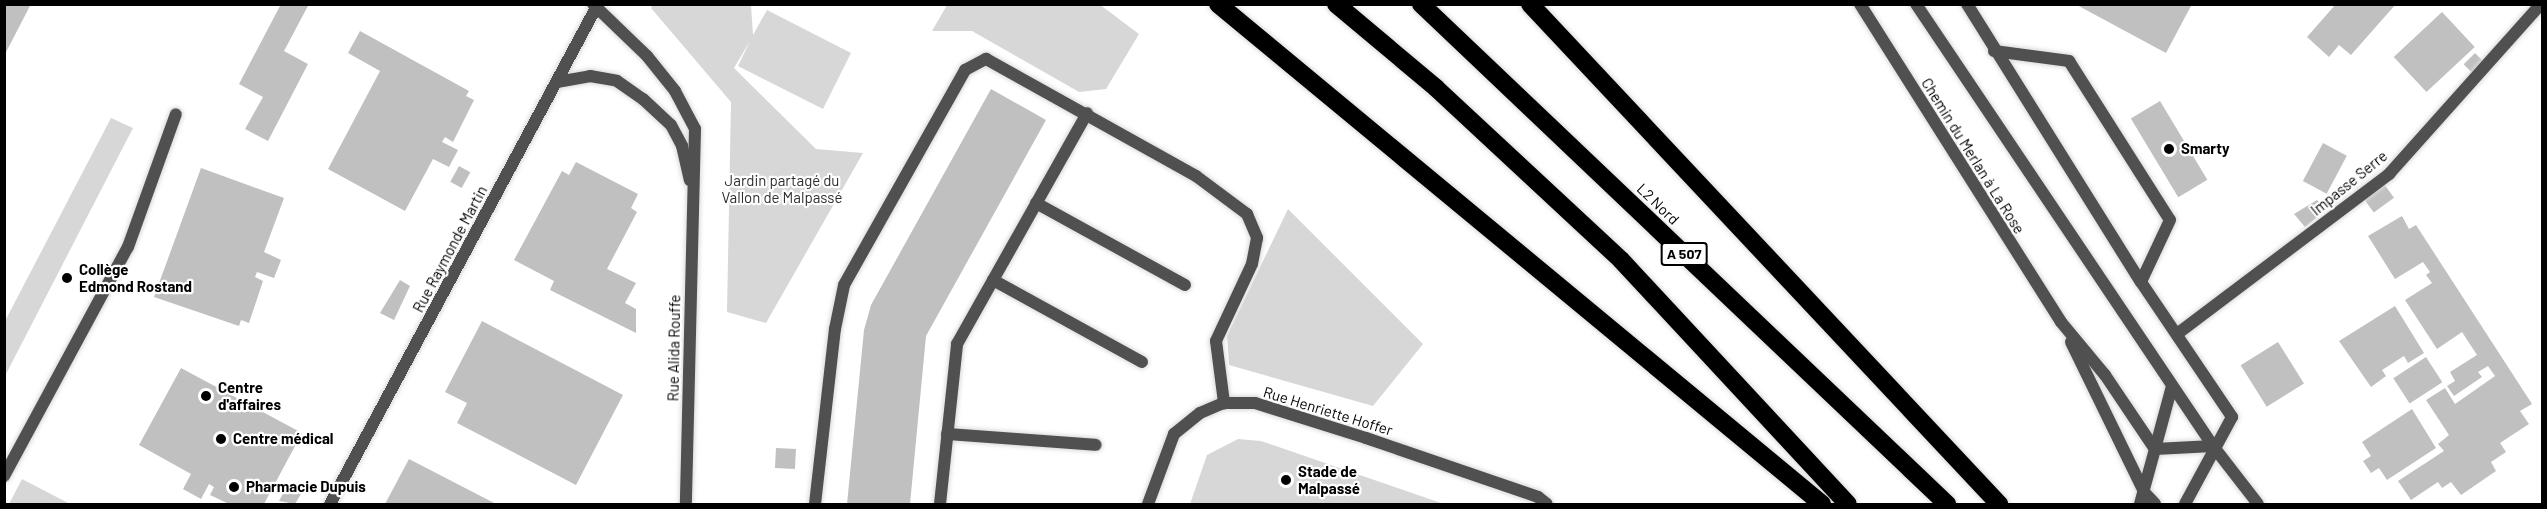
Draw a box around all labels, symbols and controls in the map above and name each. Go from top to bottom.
street label: Chemin du Merlan à La Rose [1918,75,2028,237]
place label: Smarty [2181,140,2229,158]
marker: Smarty [2162,142,2176,156]
street label: Impasse Serre [2307,147,2391,219]
park label: Jardin partagé du Vallon de Malpassé [721,171,843,206]
street label: L2 Nord [1633,180,1683,228]
street label: Rue Raymonde Martin [409,183,491,315]
road number: A 507 [1660,243,1708,265]
place label: Collège Edmond Rostand [79,260,192,295]
marker: Collège Edmond Rostand [60,271,74,285]
street label: Rue Alida Rouffe [664,294,684,402]
place label: Centre d'affaires [218,378,281,413]
street label: Rue Henriette Hoffer [1261,383,1395,439]
marker: Centre d'affaires [199,389,213,403]
place label: Centre médical [233,430,334,448]
marker: Centre médical [214,432,228,446]
place label: Stade de Malpassé [1298,462,1360,497]
marker: Stade de Malpassé [1279,473,1293,487]
place label: Pharmacie Dupuis [246,478,366,496]
marker: Pharmacie Dupuis [227,480,241,494]

